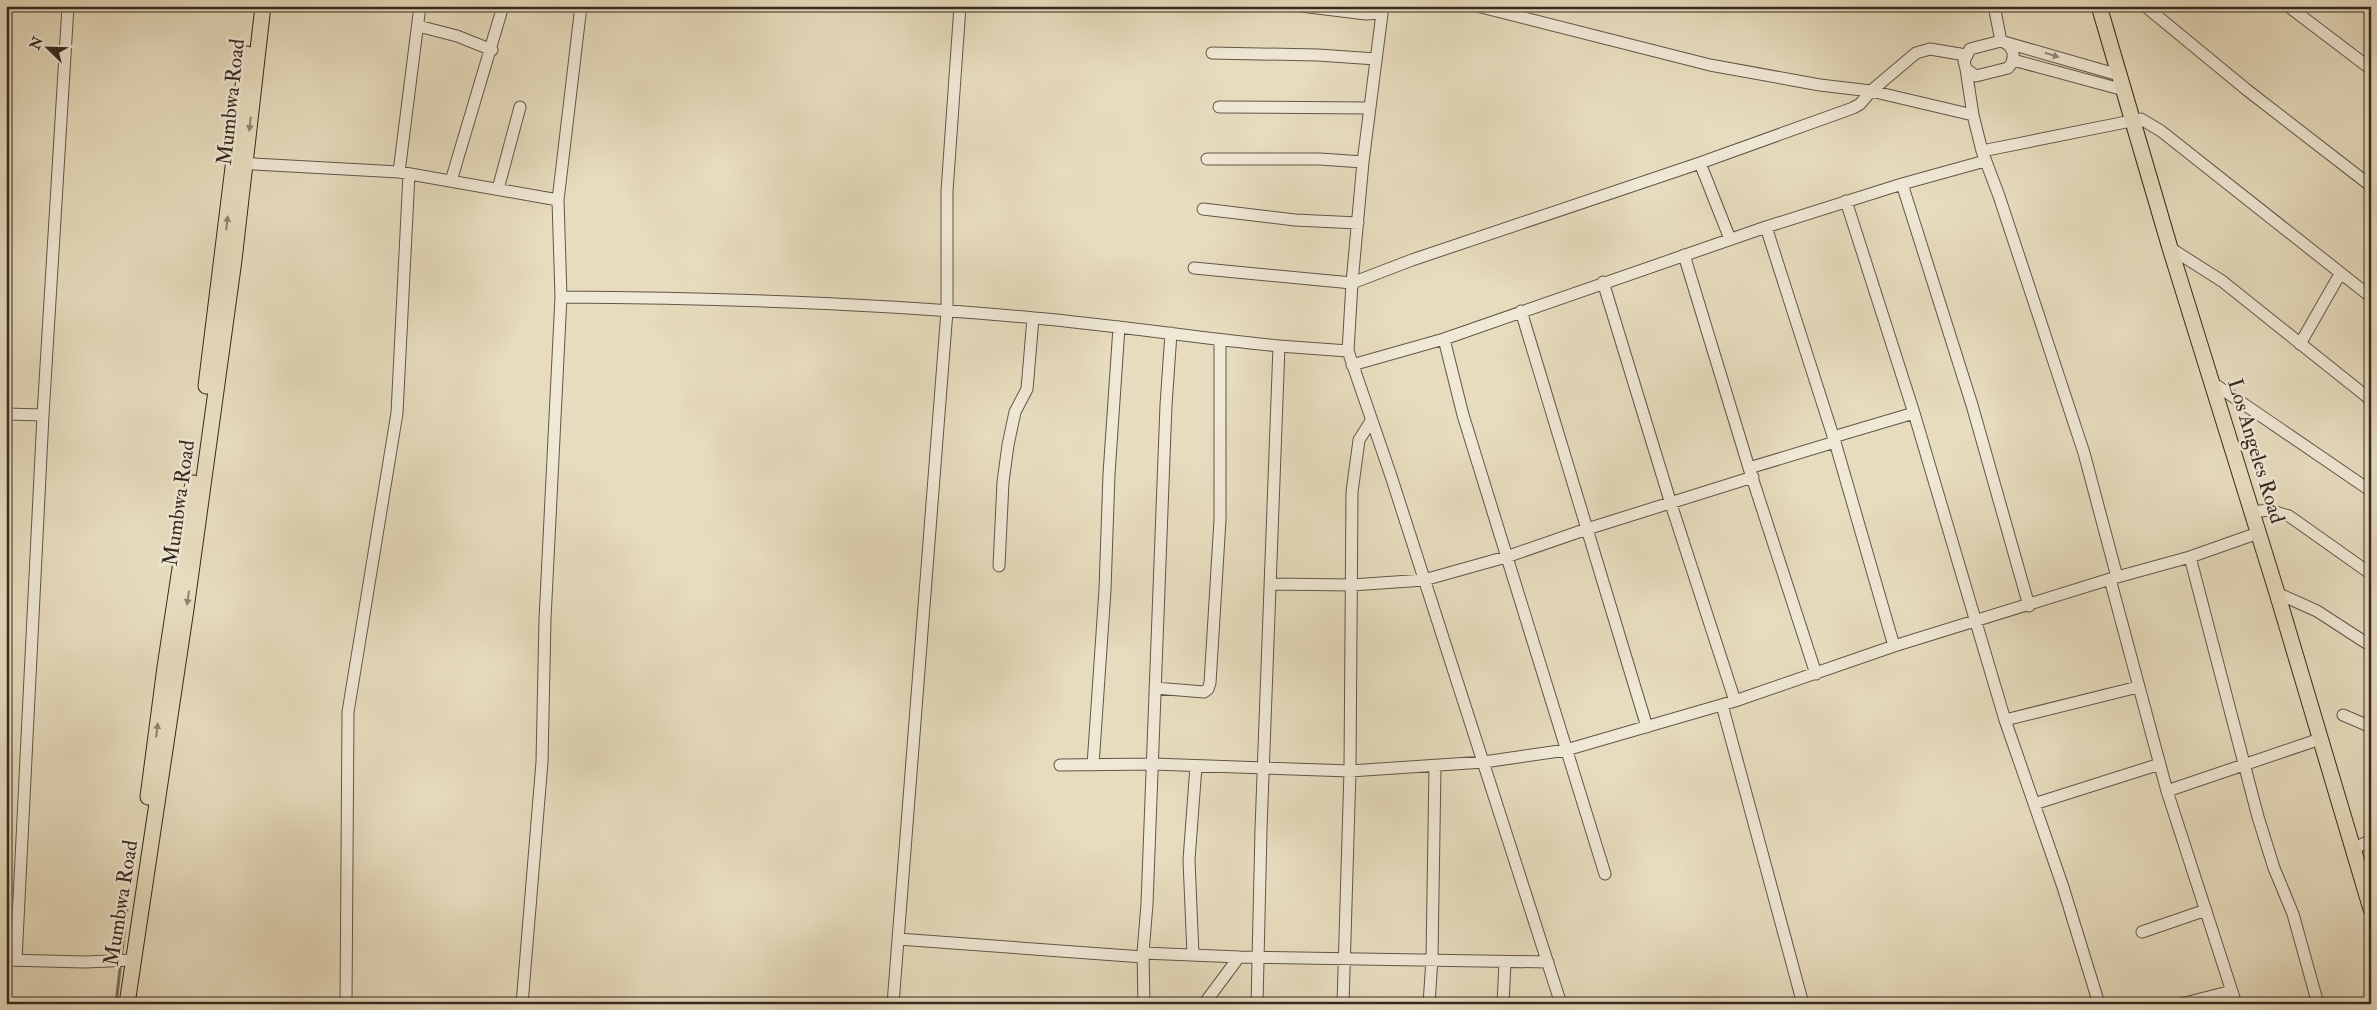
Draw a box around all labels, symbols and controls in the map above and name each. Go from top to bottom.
north arrow [22,22,72,72]
text: N [26,34,47,53]
street label: Mumbwa Road [211,37,251,167]
one-way arrow [2044,51,2059,59]
one-way arrow [246,117,254,133]
one-way arrow [223,214,231,230]
street label: Los Angeles Road [2221,375,2291,527]
street label: Mumbwa Road [157,438,201,568]
one-way arrow [184,590,192,606]
one-way arrow [153,722,161,738]
street label: Mumbwa Road [98,838,144,968]

